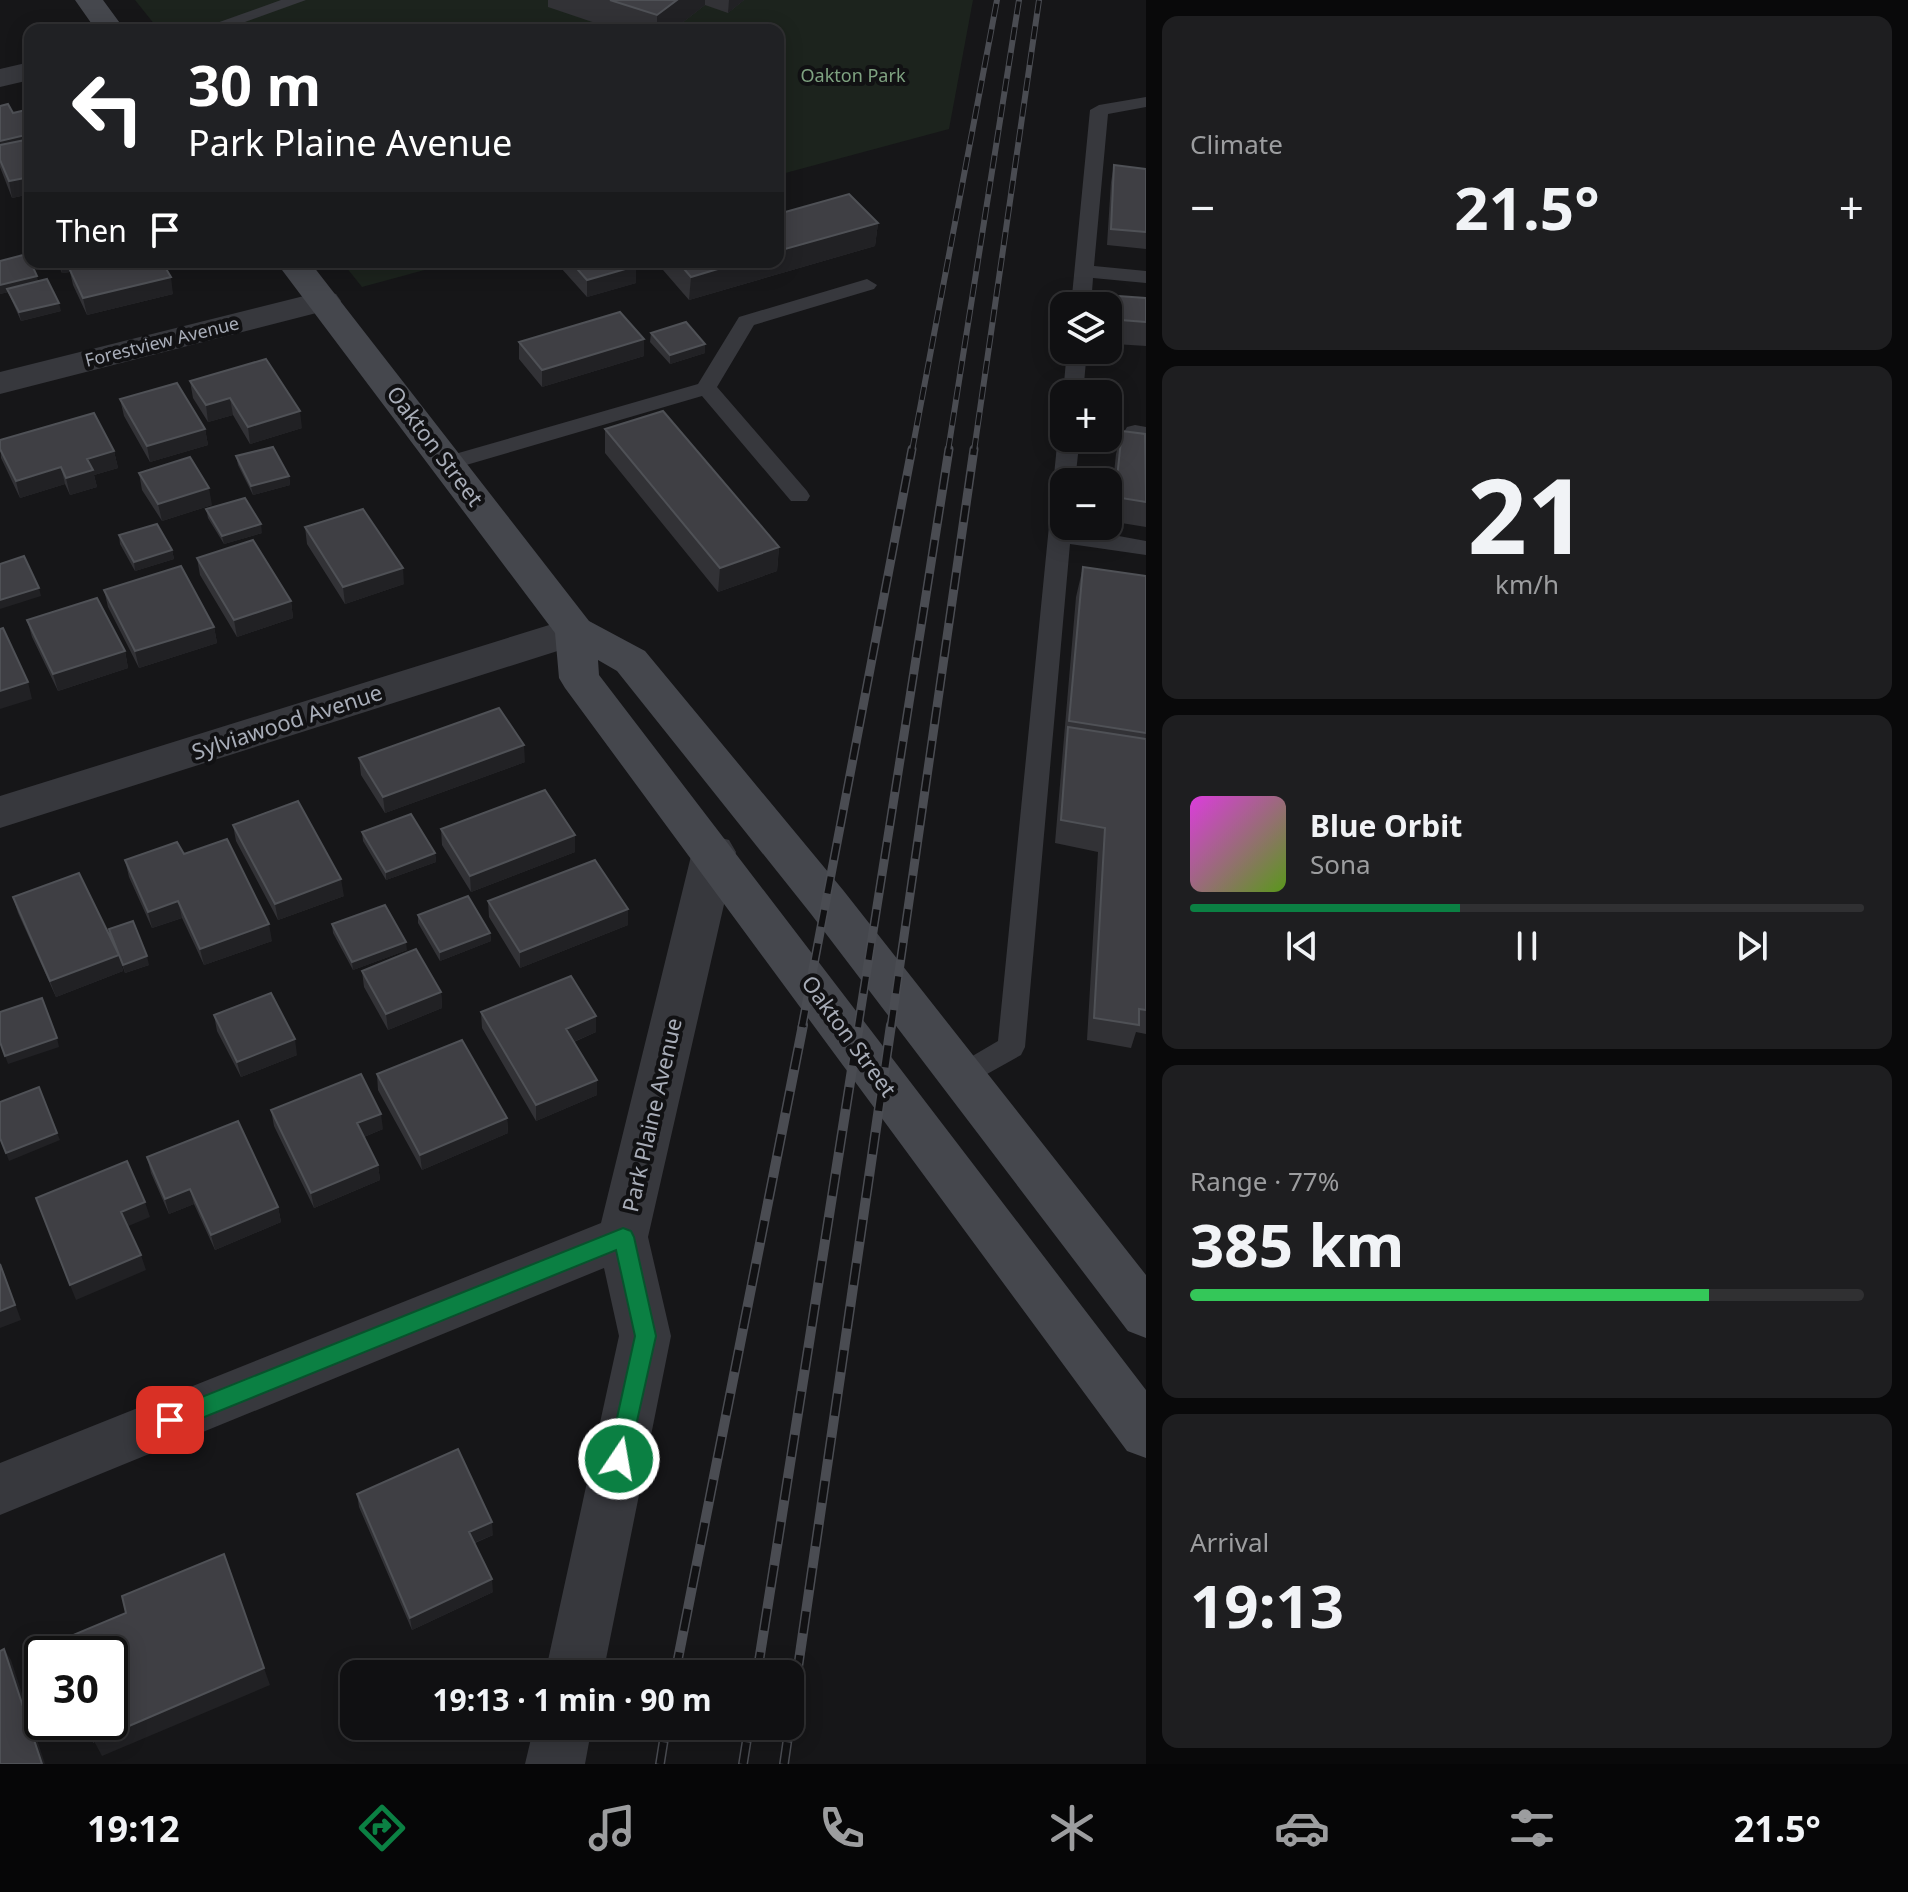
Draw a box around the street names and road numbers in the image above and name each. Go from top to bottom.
street label: Forestview Avenue [82,310,241,372]
street label: Oakton Street [381,379,491,512]
street label: Sylviawood Avenue [188,676,386,766]
street label: Oakton Street [796,969,904,1102]
street label: Park Plaine Avenue [614,1015,688,1215]

